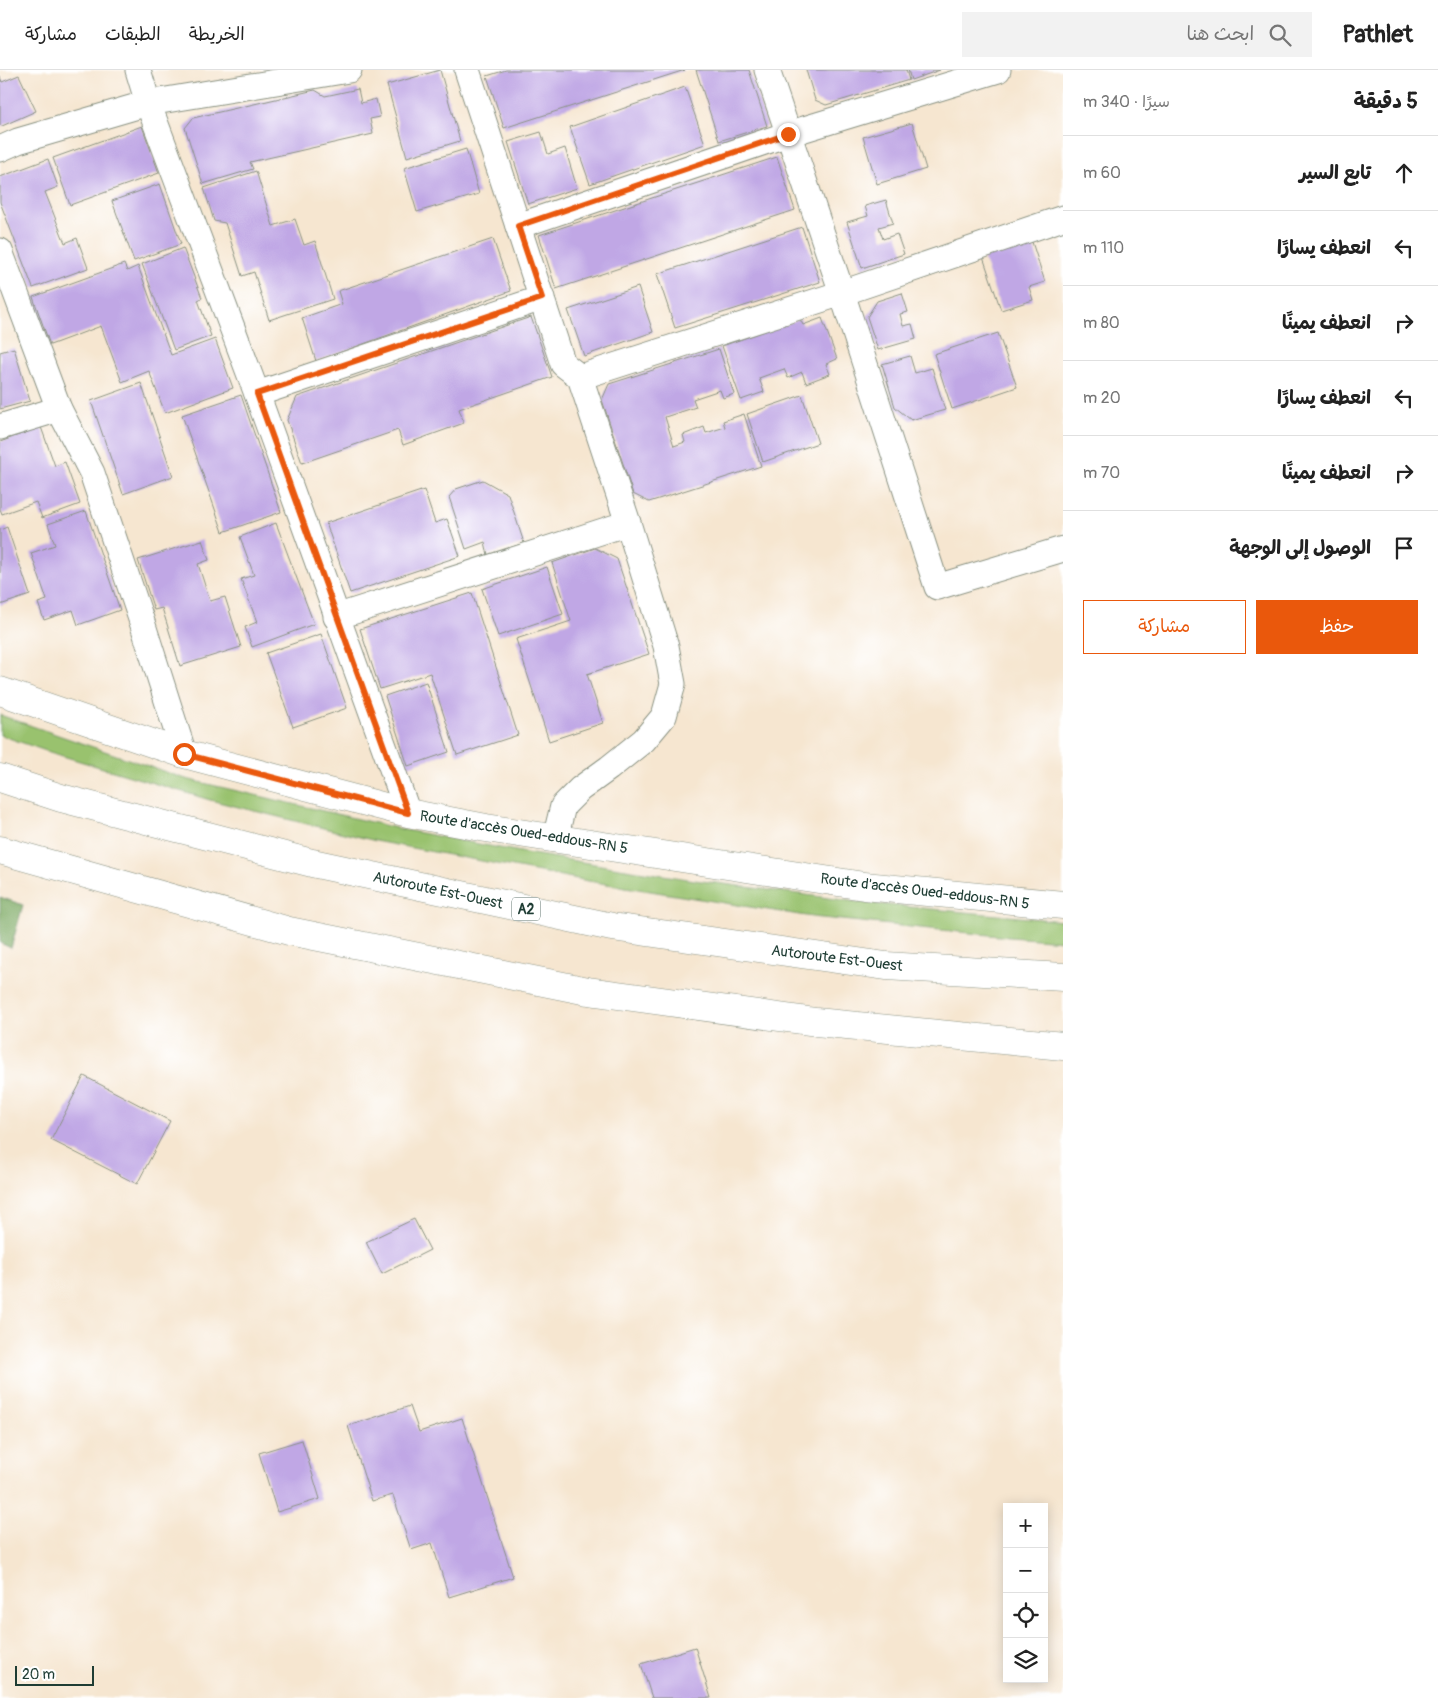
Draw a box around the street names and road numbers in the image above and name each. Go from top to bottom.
street label: Route d'accès Oued-eddous-RN 5 [419,807,629,858]
street label: Autoroute Est-Ouest [371,867,505,914]
street label: Route d'accès Oued-eddous-RN 5 [819,869,1031,914]
road number: A2 [512,898,540,921]
street label: Autoroute Est-Ouest [770,941,905,976]

